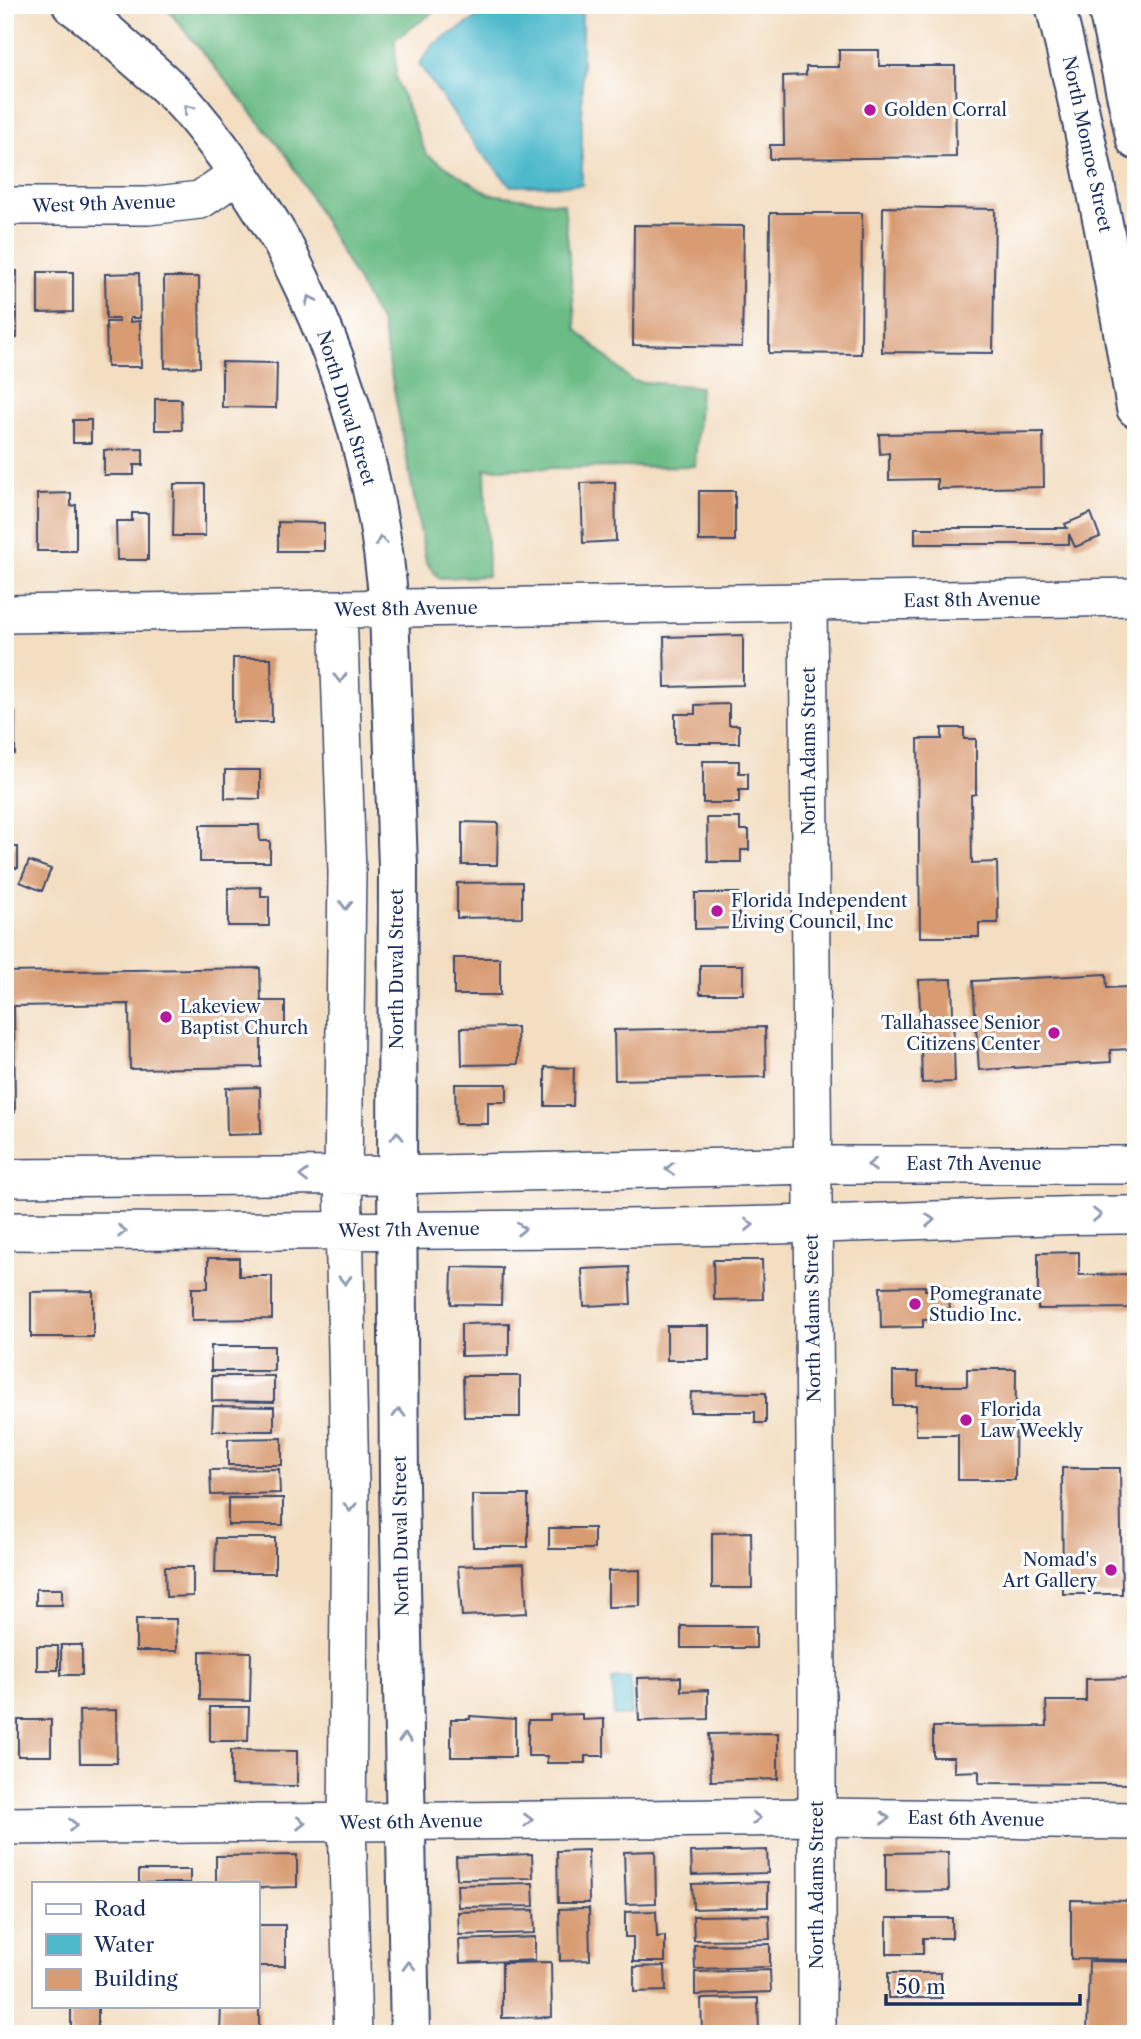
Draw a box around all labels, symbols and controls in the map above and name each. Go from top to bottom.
street label: North Monroe Street [1058,54,1117,235]
place label: Golden Corral [884,99,1007,121]
marker: Golden Corral [862,102,878,118]
one-way arrow [184,104,197,117]
street label: West 9th Avenue [31,191,176,218]
one-way arrow [305,295,319,307]
street label: North Duval Street [312,328,380,489]
one-way arrow [374,535,389,547]
street label: East 8th Avenue [903,588,1041,612]
street label: West 8th Avenue [333,597,478,621]
street label: North Adams Street [798,666,820,835]
one-way arrow [332,673,348,684]
street label: North Duval Street [386,888,408,1049]
place label: Florida Independent Living Council, Inc [731,890,908,933]
one-way arrow [338,901,354,911]
marker: Florida Independent Living Council, Inc [709,903,725,919]
place label: Lakeview Baptist Church [180,996,308,1039]
marker: Lakeview Baptist Church [158,1009,174,1025]
place label: Tallahassee Senior Citizens Center [881,1012,1040,1055]
marker: Tallahassee Senior Citizens Center [1046,1025,1062,1041]
one-way arrow [389,1130,405,1141]
street label: East 7th Avenue [906,1153,1042,1175]
one-way arrow [866,1157,877,1172]
one-way arrow [664,1162,675,1177]
one-way arrow [298,1168,309,1184]
one-way arrow [1092,1207,1103,1223]
one-way arrow [924,1213,935,1228]
street label: West 7th Avenue [337,1218,480,1242]
one-way arrow [744,1218,755,1233]
one-way arrow [517,1221,527,1237]
one-way arrow [118,1223,128,1239]
street label: North Adams Street [801,1233,825,1403]
one-way arrow [337,1275,352,1286]
place label: Pomegranate Studio Inc. [929,1283,1042,1326]
marker: Pomegranate Studio Inc. [907,1296,923,1312]
place label: Florida Law Weekly [980,1399,1084,1442]
one-way arrow [391,1407,406,1418]
marker: Florida Law Weekly [958,1412,974,1428]
street label: North Duval Street [389,1455,413,1617]
one-way arrow [342,1503,358,1513]
place label: Nomad's Art Gallery [1002,1549,1098,1592]
marker: Nomad's Art Gallery [1103,1562,1119,1578]
one-way arrow [397,1732,413,1743]
street label: North Adams Street [806,1800,828,1969]
street label: East 6th Avenue [907,1807,1045,1831]
street label: West 6th Avenue [338,1810,483,1834]
one-way arrow [751,1810,762,1826]
one-way arrow [880,1810,891,1826]
one-way arrow [523,1813,534,1828]
one-way arrow [296,1815,307,1831]
one-way arrow [69,1817,79,1833]
legend [32,1882,259,2008]
text: Road [94,1896,146,1921]
text: Water [93,1932,154,1957]
one-way arrow [401,1960,417,1970]
scale bar [886,1962,1080,2006]
text: Building [94,1966,179,1991]
text: 50 m [896,1974,946,1999]

